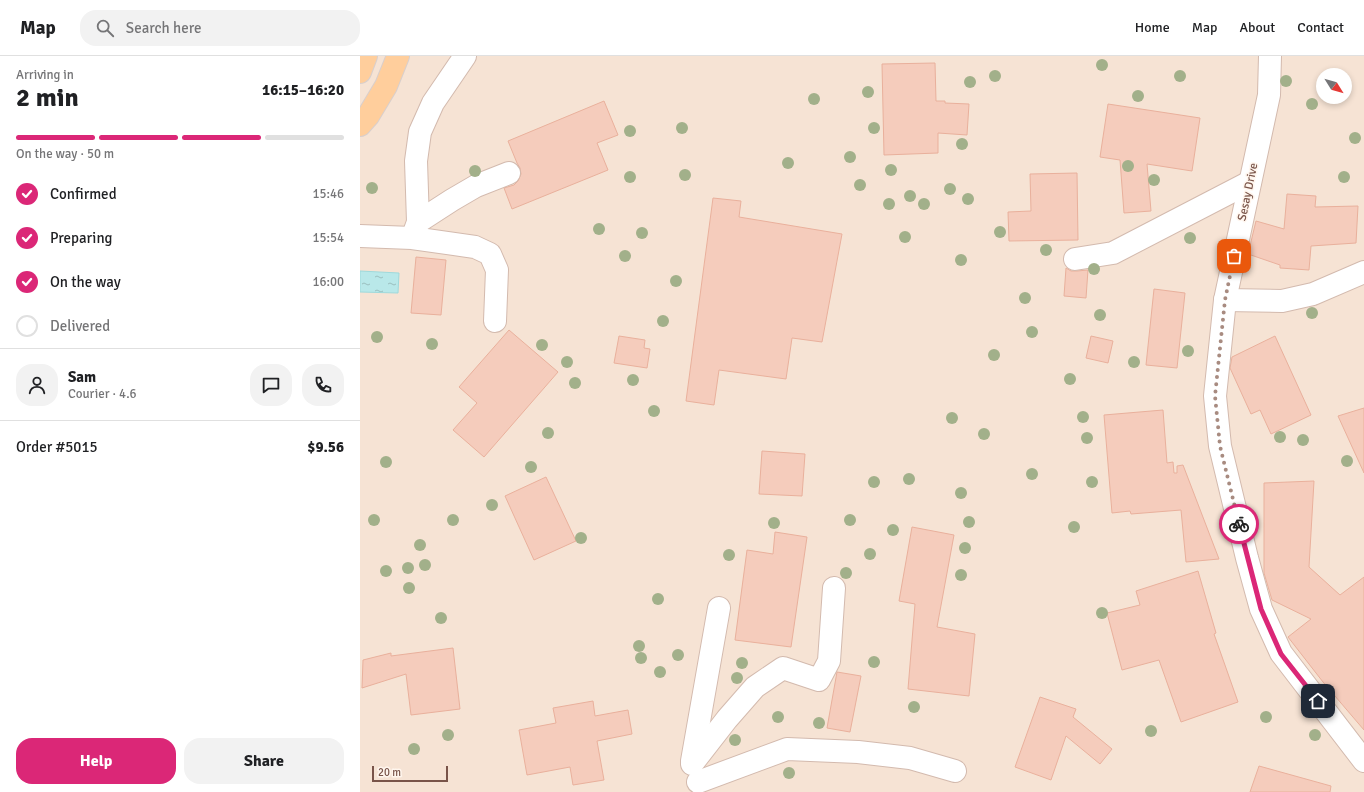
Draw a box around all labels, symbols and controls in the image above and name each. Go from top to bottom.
search box [80,10,360,46]
text: Map [20,16,56,40]
icon: search [94,17,116,39]
text: Search here [126,19,201,37]
text: Home [1135,19,1170,36]
text: Map [1192,19,1217,36]
text: About [1239,19,1275,36]
text: Contact [1297,19,1344,36]
text: Arriving in [16,67,74,83]
north arrow [1316,68,1352,104]
map controls [1316,68,1352,104]
text: 16:15–16:20 [262,81,344,99]
text: 2 min [16,82,79,114]
text: On the way · 50 m [16,146,114,162]
street label: Sesay Drive [1235,162,1261,222]
icon: check [16,183,38,205]
text: Confirmed [50,185,117,203]
text: 15:46 [312,186,344,202]
icon: check [16,227,38,249]
text: Preparing [50,229,113,247]
text: 15:54 [312,230,344,246]
pin [1217,239,1251,273]
icon: bag [1223,245,1245,267]
icon: check [16,271,38,293]
text: On the way [50,273,121,291]
text: 16:00 [312,274,344,290]
text: Delivered [50,317,110,335]
button: person [16,364,58,406]
button: chat [250,364,292,406]
button: phone [302,364,344,406]
text: Sam [68,368,96,386]
text: Courier · 4.6 [68,386,137,402]
text: Order #5015 [16,438,98,456]
text: $9.56 [307,438,344,456]
courier [1219,504,1259,544]
icon: bike [1228,513,1250,535]
pin [1301,684,1335,718]
icon: home [1307,690,1329,712]
button: Help [16,738,176,784]
button: Share [184,738,344,784]
scale bar [372,764,448,783]
text: 20 m [378,766,401,779]

